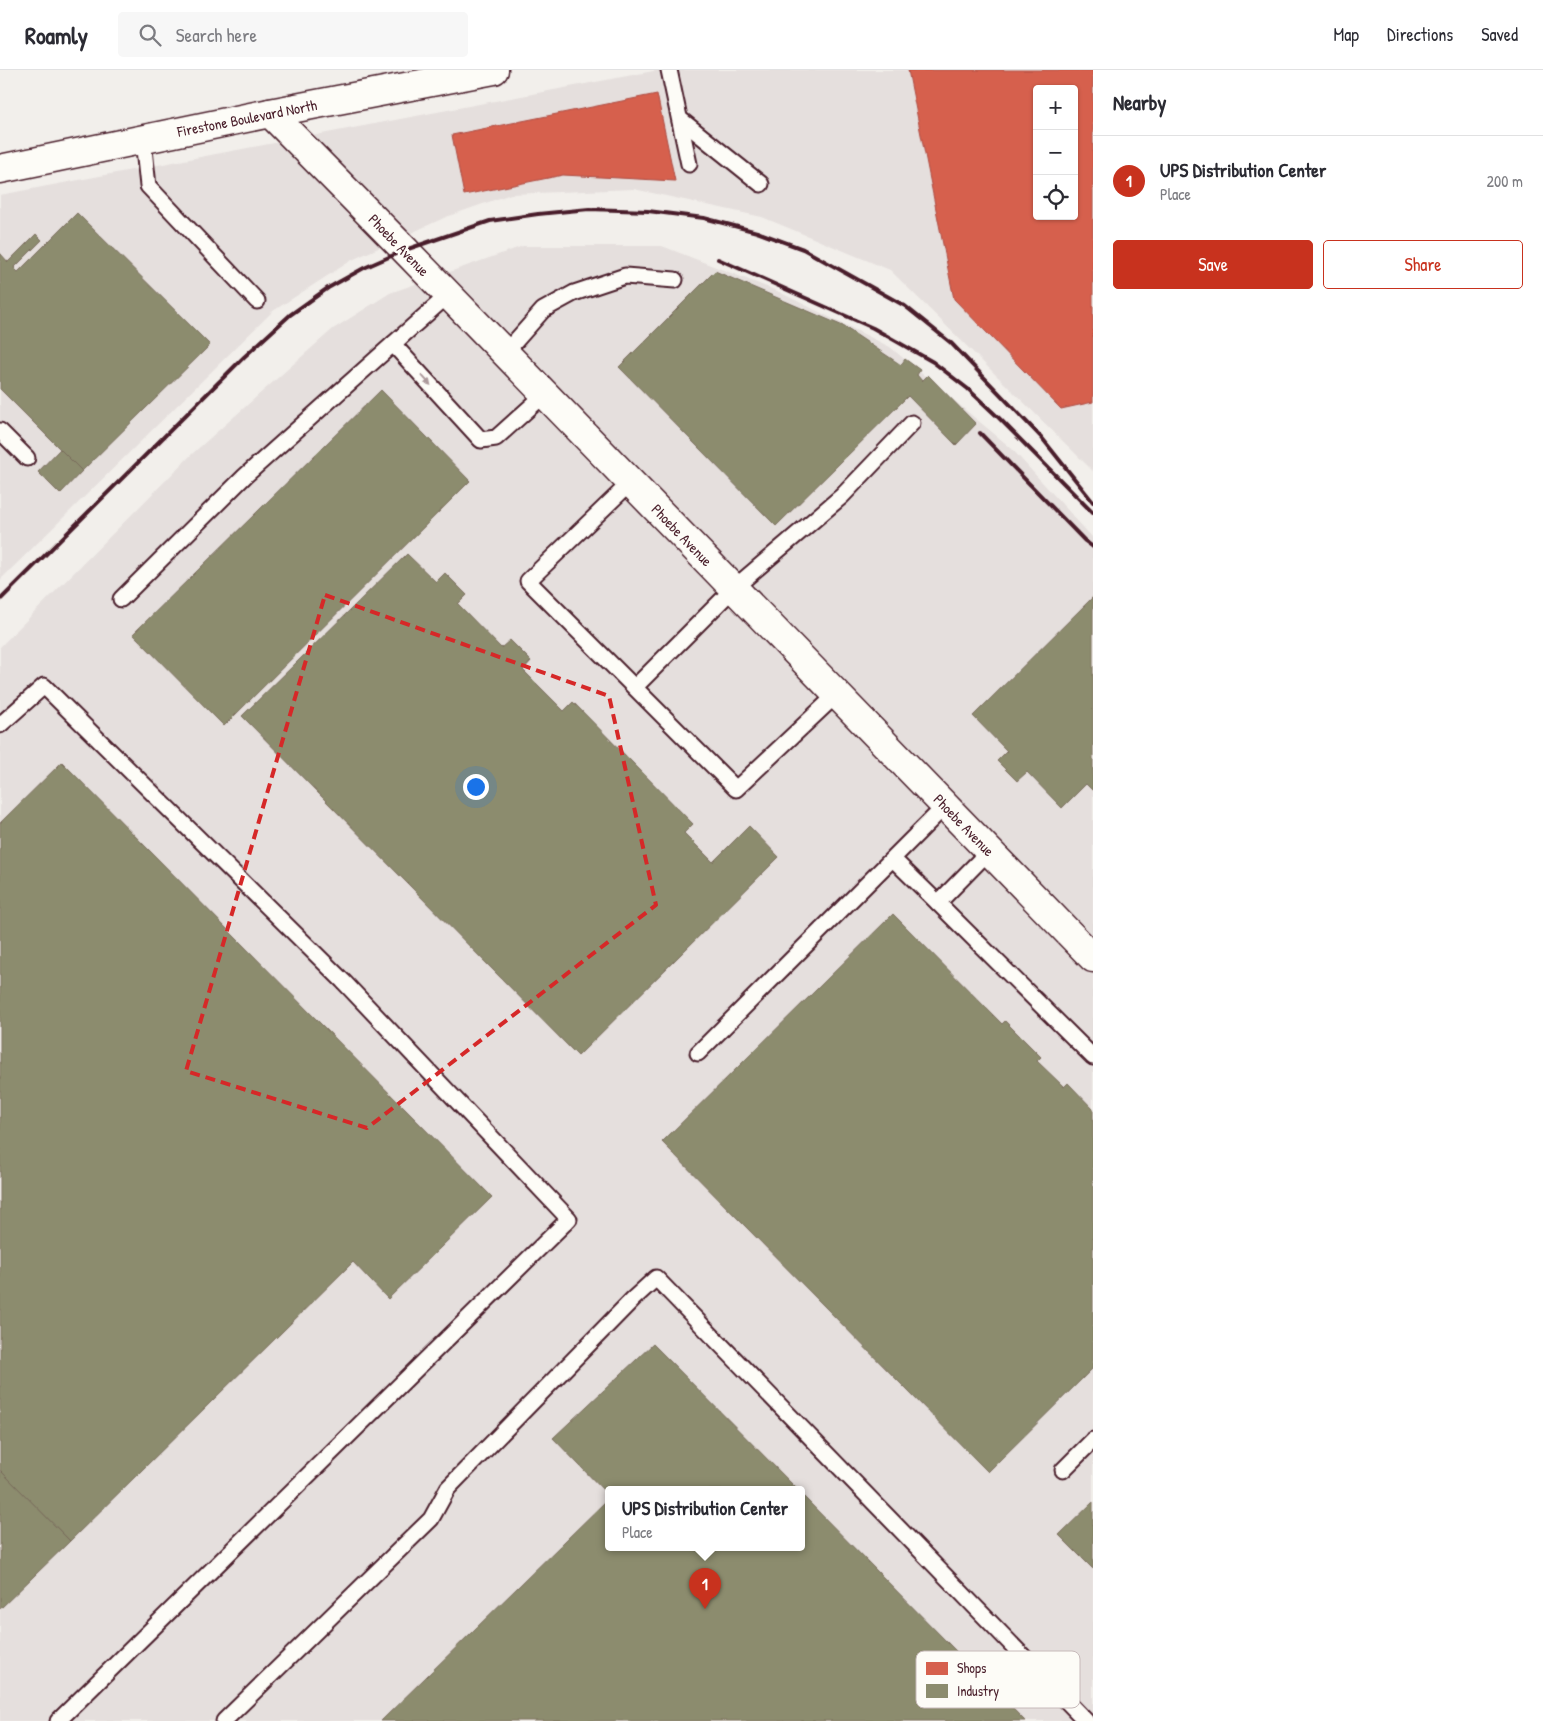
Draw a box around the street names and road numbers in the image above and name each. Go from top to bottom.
street label: Firestone Boulevard North [174,94,319,142]
street label: Phoebe Avenue [364,209,434,281]
street label: Phoebe Avenue [647,499,717,571]
street label: Phoebe Avenue [929,789,999,861]

